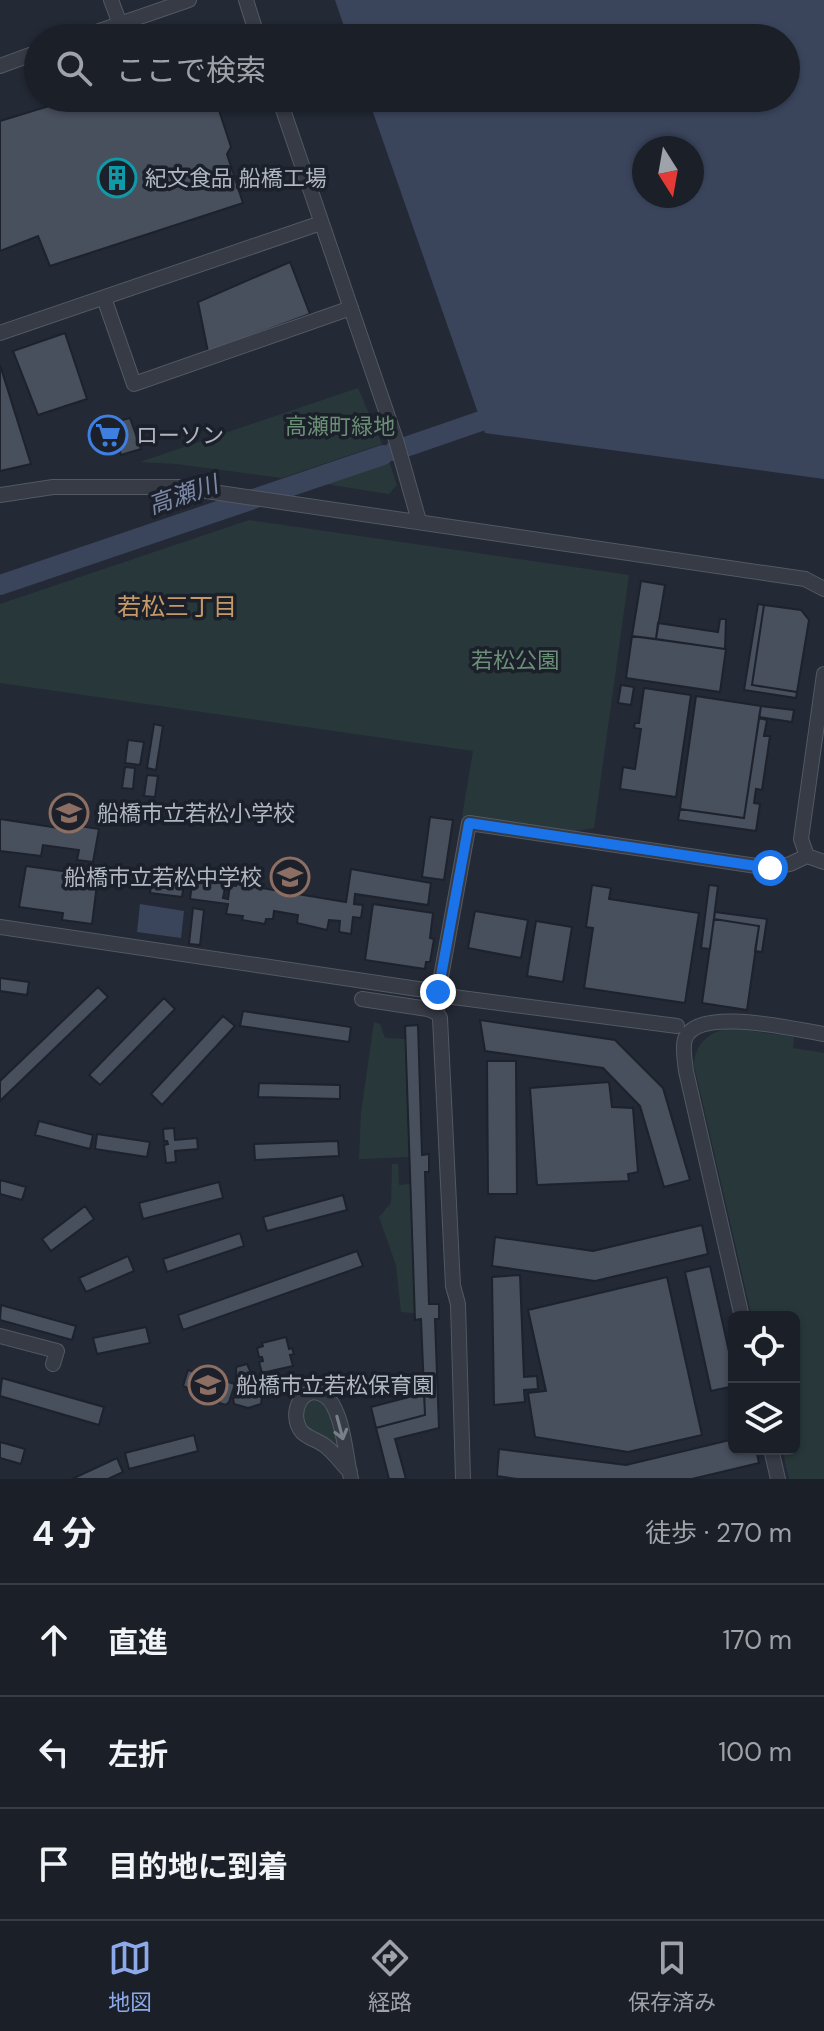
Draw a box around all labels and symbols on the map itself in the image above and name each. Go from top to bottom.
north arrow [632,136,704,208]
building icon: 紀文食品 船橋工場 [96,157,138,199]
place label: 紀文食品 船橋工場 [145,164,327,193]
park label: 高瀬町緑地 [285,412,395,441]
supermarket icon: ローソン [87,414,129,456]
place label: ローソン [136,421,224,450]
water label: 高瀬川 [144,467,225,521]
district label: 若松三丁目 [117,591,237,622]
park label: 若松公園 [471,646,559,675]
school or university icon: 船橋市立若松小学校 [48,792,90,834]
place label: 船橋市立若松小学校 [97,799,295,828]
route start [752,850,788,886]
school or university icon: 船橋市立若松中学校 [269,856,311,898]
place label: 船橋市立若松中学校 [64,863,262,892]
route end [420,974,456,1010]
school or university icon: 船橋市立若松保育園 [187,1364,229,1406]
place label: 船橋市立若松保育園 [236,1371,434,1400]
one-way arrow [333,1414,348,1440]

